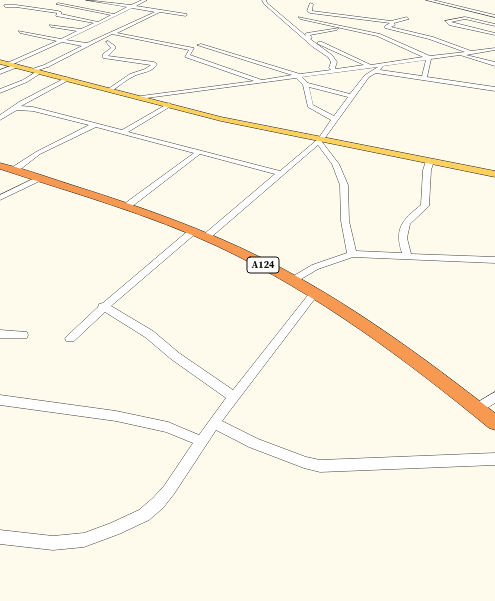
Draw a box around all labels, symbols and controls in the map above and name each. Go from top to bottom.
road number: A124 [247,257,279,273]

